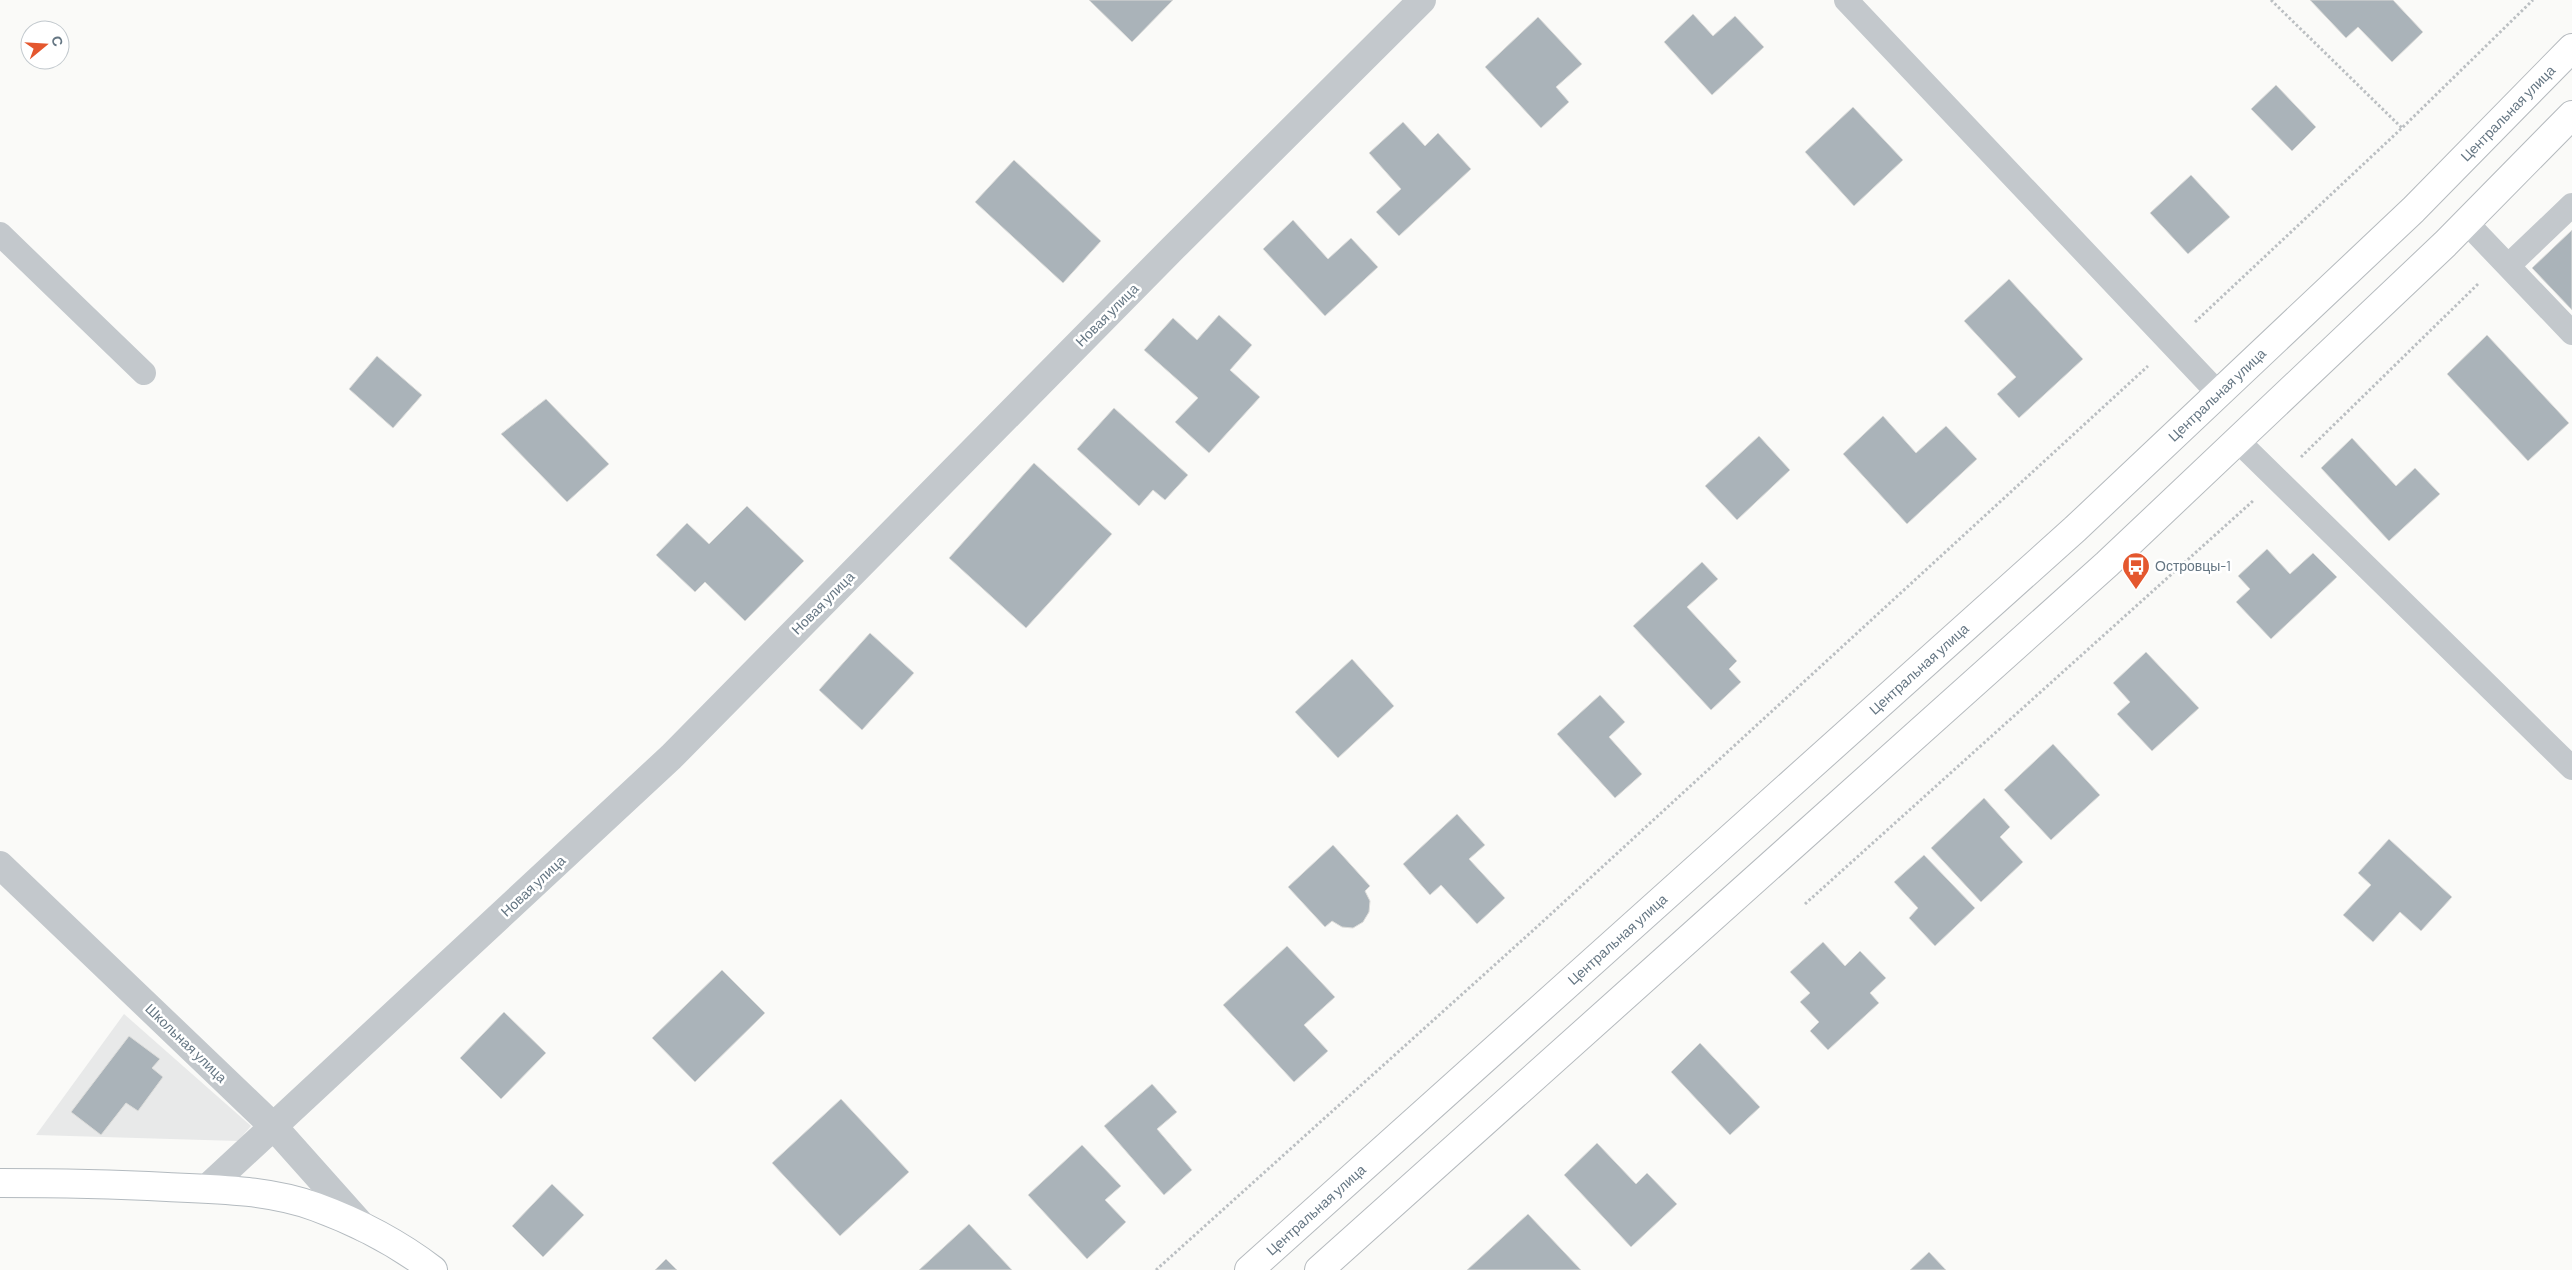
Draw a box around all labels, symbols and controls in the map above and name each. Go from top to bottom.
north arrow [20,20,70,70]
text: С [48,33,67,48]
street label: Центральная улица [2457,61,2559,164]
street label: Новая улица [1072,280,1142,350]
street label: Центральная улица [2164,344,2269,445]
bus stop icon: Островцы-1 [2121,551,2151,590]
place label: Островцы-1 [2155,557,2231,574]
street label: Новая улица [788,568,858,638]
street label: Центральная улица [1865,619,1972,718]
street label: Новая улица [497,851,569,920]
street label: Центральная улица [1564,890,1671,988]
street label: Школьная улица [142,1000,231,1086]
street label: Центральная улица [1262,1160,1369,1259]

